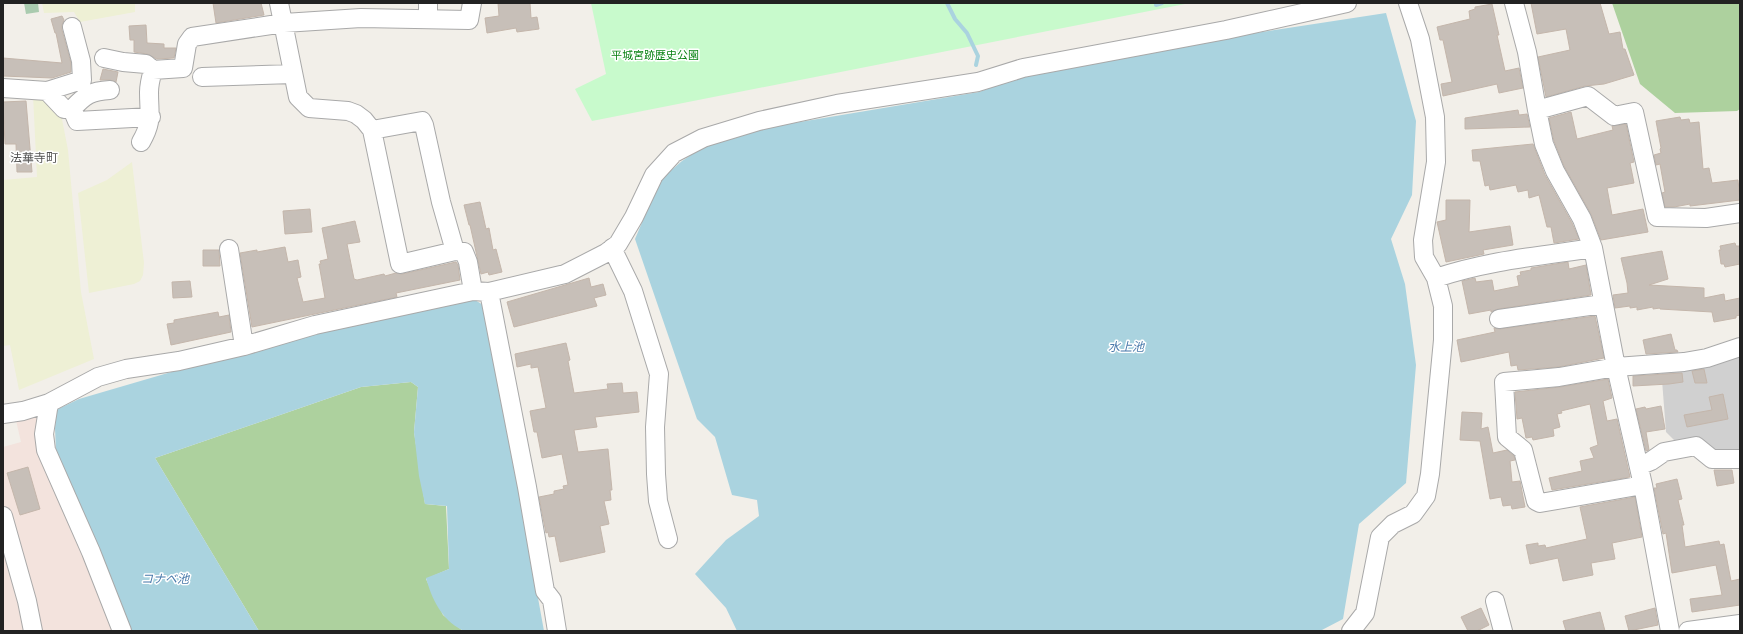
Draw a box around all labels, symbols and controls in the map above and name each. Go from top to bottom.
park label: 平城宮跡歴史公園 [611,48,699,62]
district label: 法華寺町 [10,150,58,165]
water label: 水上池 [1108,339,1145,354]
water label: コナベ池 [141,571,190,586]

